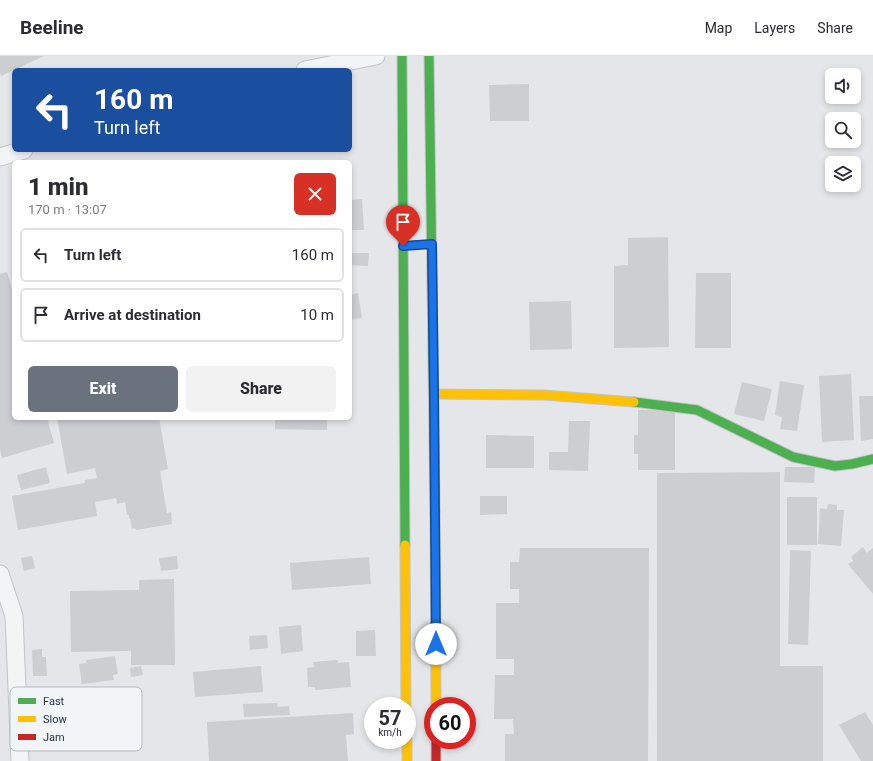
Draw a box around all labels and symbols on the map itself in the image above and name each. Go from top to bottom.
pin [386,205,420,246]
position arrow [415,623,457,665]
legend [10,687,142,751]
text: Fast [43,695,65,708]
speed limit sign: 60 [424,697,476,749]
text: Slow [43,713,67,726]
text: Jam [43,731,65,744]

